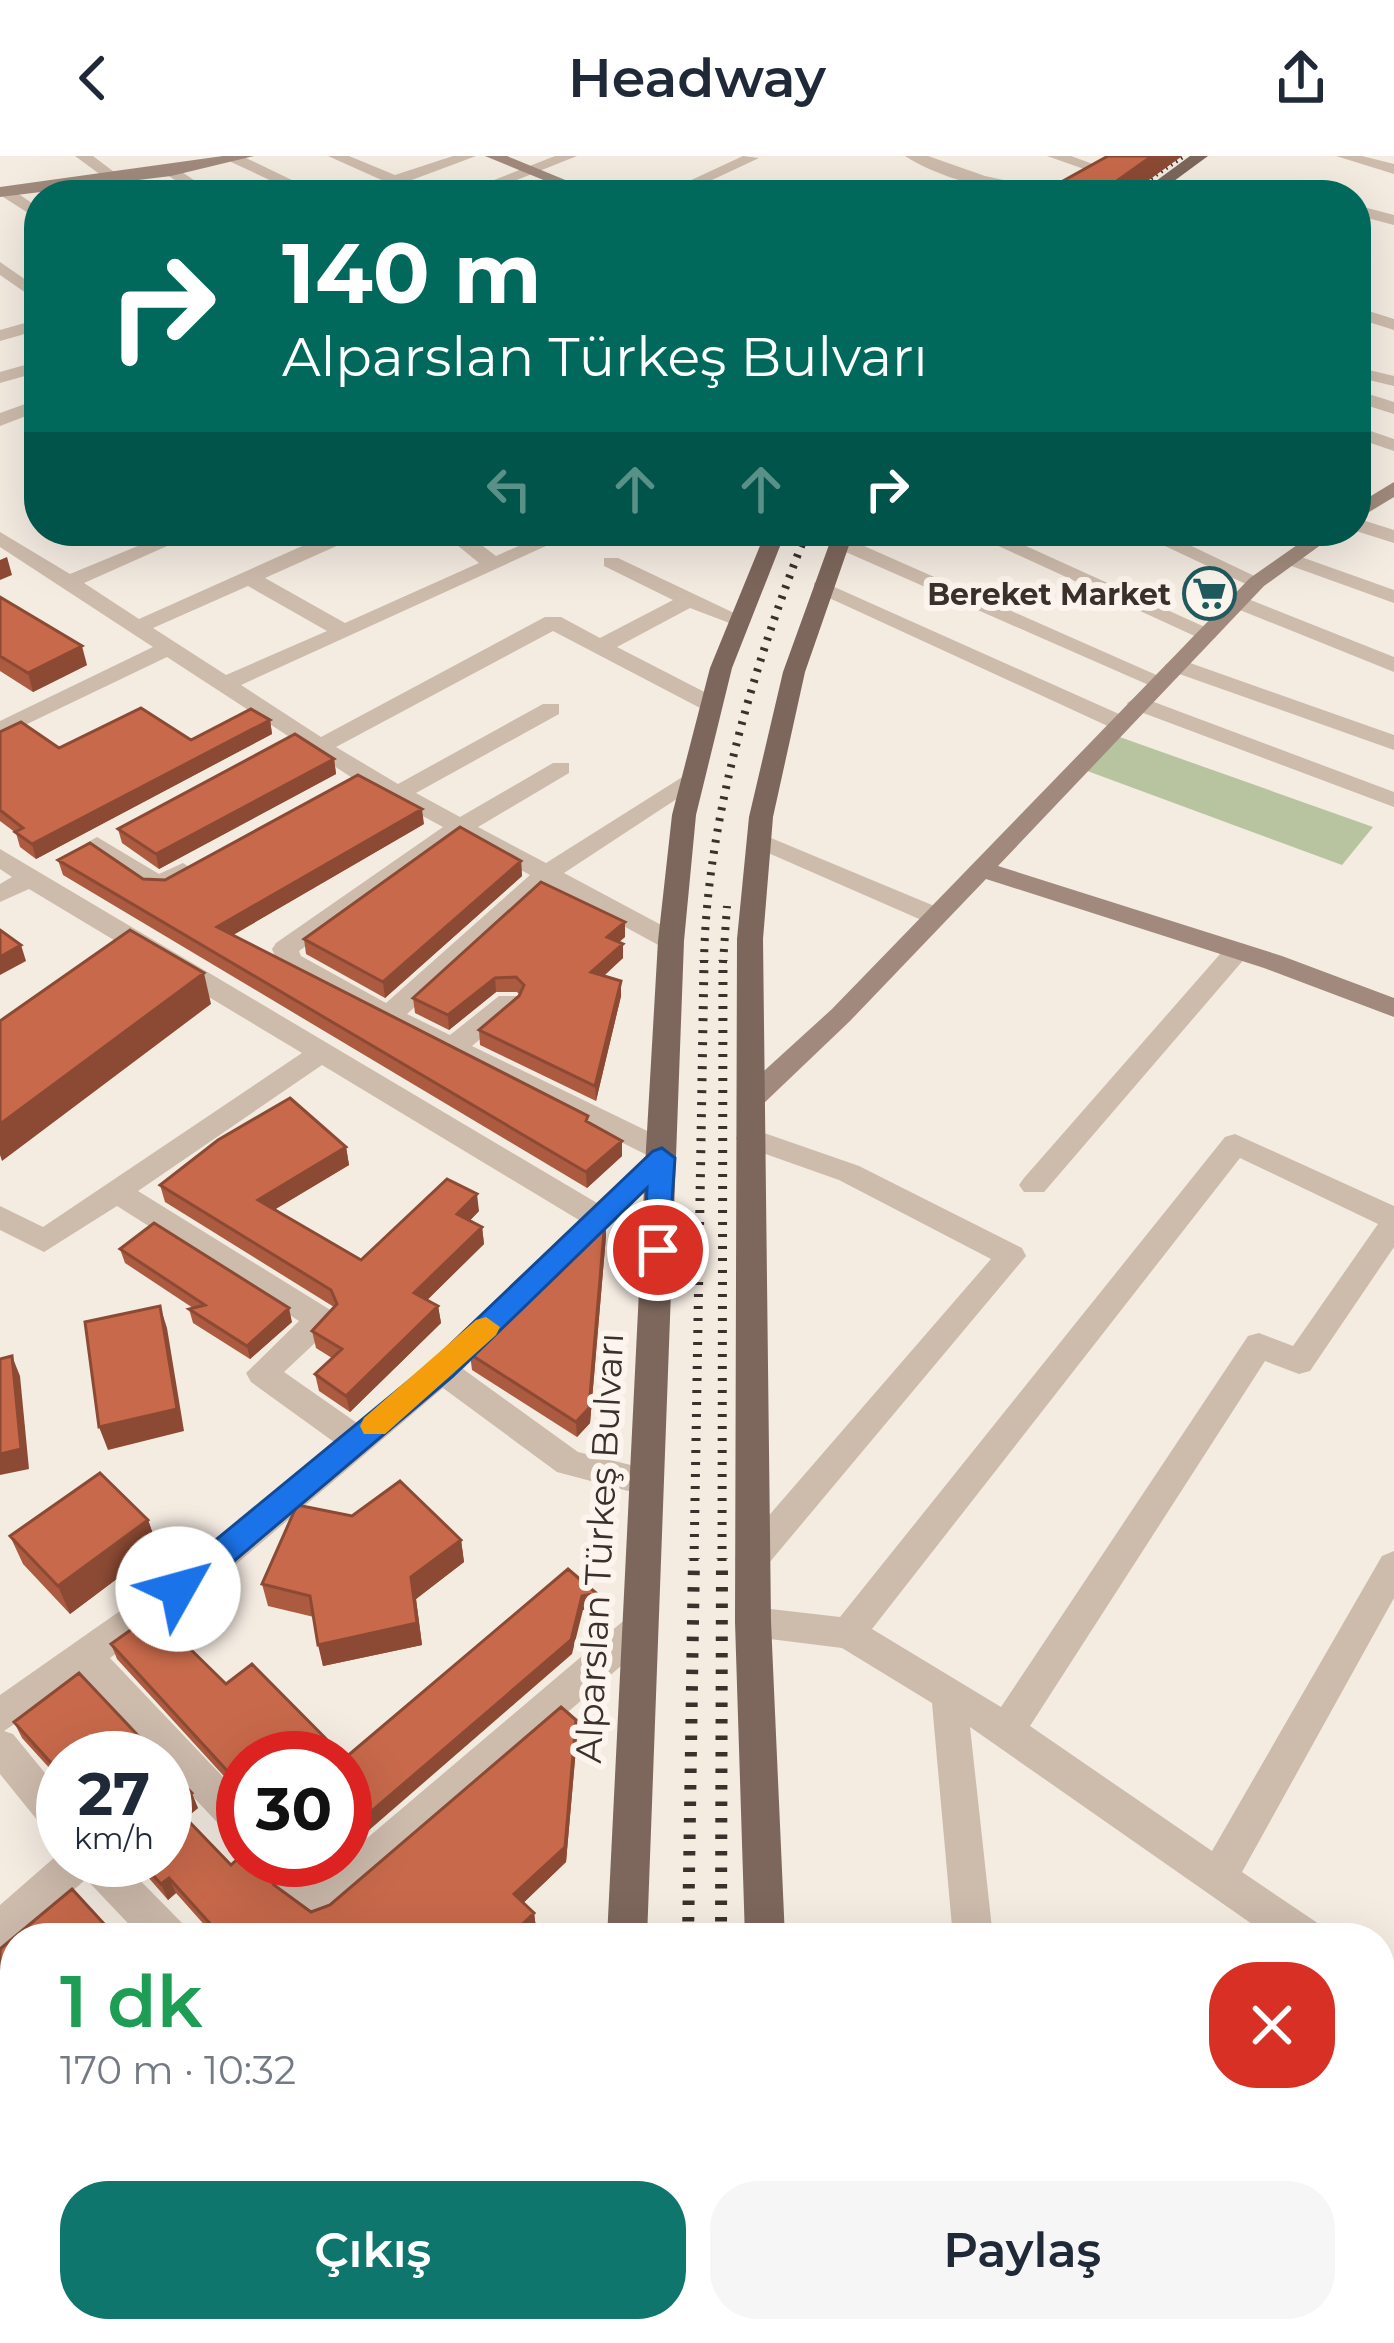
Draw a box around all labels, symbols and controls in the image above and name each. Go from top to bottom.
icon: back [60,45,126,111]
text: Headway [568,45,826,111]
icon: share [1268,45,1334,111]
text: 140 m [282,222,542,324]
icon: right [84,228,240,384]
text: Alparslan Türkeş Bulvarı [282,324,928,390]
icon: left [476,456,542,522]
icon: ahead [602,456,668,522]
icon: ahead [728,456,794,522]
icon: right [854,456,920,522]
supermarket icon: Bereket Market [1182,566,1238,622]
place label: Bereket Market [927,576,1171,613]
pin [607,1199,709,1301]
icon: arrive [625,1217,691,1283]
street label: Alparslan Türkeş Bulvarı [566,1332,632,1764]
position arrow [115,1526,241,1652]
speed limit sign: 30 [216,1731,372,1887]
text: 27 [78,1757,150,1830]
text: km/h [74,1820,154,1857]
text: 1 dk [60,1957,203,2045]
button: close [1209,1962,1335,2088]
text: 170 m · 10:32 [60,2046,296,2094]
button: Çıkış [60,2181,686,2319]
button: Paylaş [710,2181,1335,2319]

